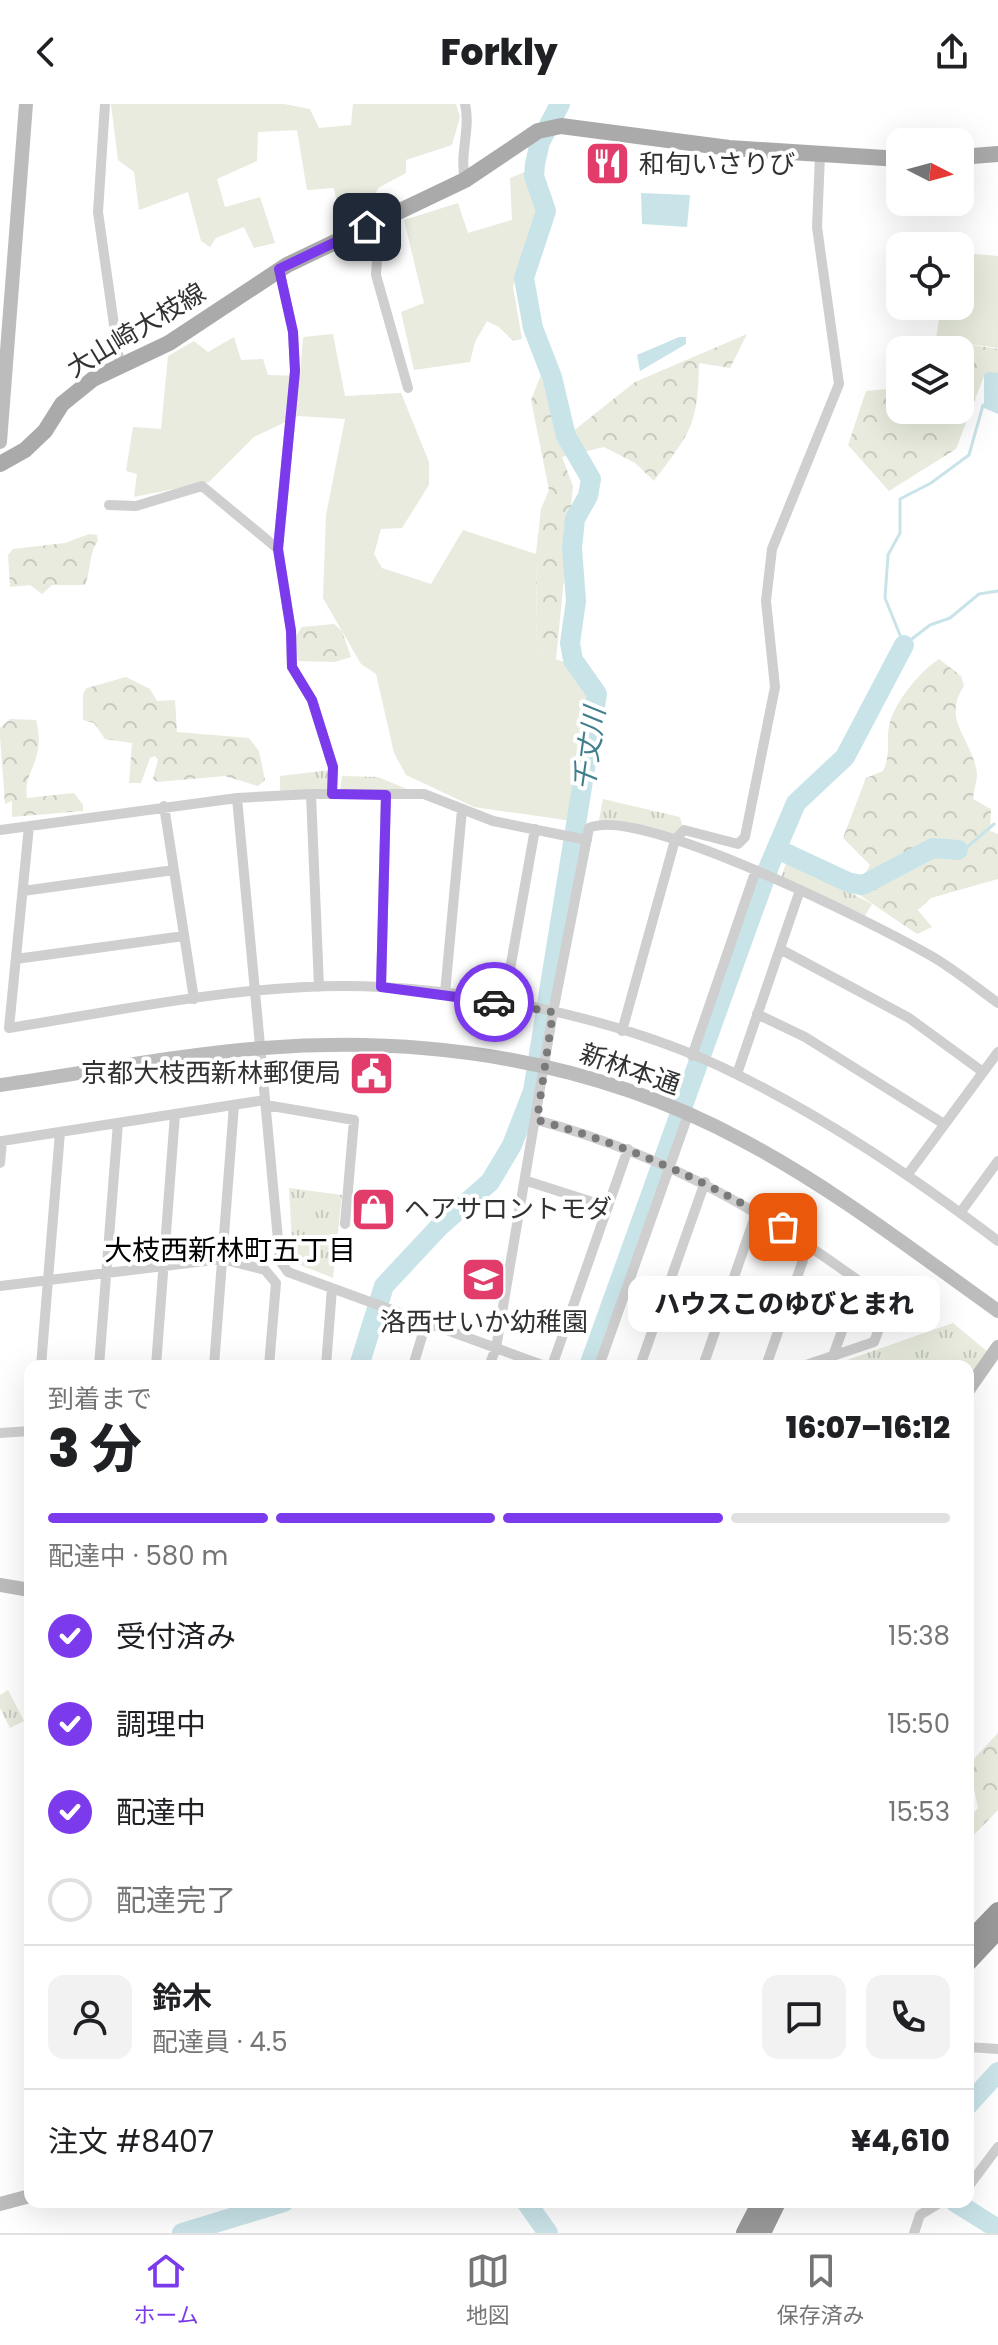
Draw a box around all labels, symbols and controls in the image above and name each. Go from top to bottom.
text: Forkly [440,27,558,78]
icon: back [24,30,68,74]
icon: share [930,30,974,74]
north arrow [886,128,974,216]
map controls [886,128,974,424]
restaurant icon: 和旬いさりび [584,140,632,188]
place label: 和旬いさりび [639,146,795,182]
pin [333,193,401,261]
icon: home [345,205,389,249]
button: locate [886,232,974,320]
street label: 大山崎大枝線 [60,274,212,386]
button: layers [886,336,974,424]
water label: 千丈川 [564,702,615,793]
courier [454,962,534,1042]
icon: car [472,980,516,1024]
street label: 新林本通 [575,1035,685,1103]
public building icon: 京都大枝西新林郵便局 [348,1049,396,1097]
place label: 京都大枝西新林郵便局 [81,1055,341,1091]
shop icon: ヘアサロントモダ [349,1185,397,1233]
place label: ヘアサロントモダ [404,1191,612,1227]
pin [749,1193,817,1261]
icon: bag [761,1205,805,1249]
district label: 大枝西新林町五丁目 [104,1231,356,1270]
school or university icon: 洛西せいか幼稚園 [460,1255,508,1303]
callout: ハウスこのゆびとまれ [627,1275,939,1331]
text: ハウスこのゆびとまれ [654,1286,914,1322]
place label: 洛西せいか幼稚園 [380,1304,588,1340]
text: 到着まで [48,1381,152,1417]
text: 16:07–16:12 [786,1406,950,1449]
text: 3 分 [48,1412,142,1485]
text: 配達中 · 580 m [48,1538,228,1574]
icon: check [48,1614,92,1658]
text: 受付済み [116,1615,236,1658]
text: 15:38 [888,1618,950,1654]
icon: check [48,1702,92,1746]
text: 調理中 [116,1703,206,1746]
text: 15:50 [887,1706,950,1742]
icon: check [48,1790,92,1834]
text: 配達中 [116,1791,206,1834]
text: 15:53 [888,1794,950,1830]
text: 配達完了 [116,1879,236,1922]
button: person [48,1975,132,2059]
button: chat [762,1975,846,2059]
button: phone [866,1975,950,2059]
text: 鈴木 [152,1976,212,2019]
text: 配達員 · 4.5 [152,2024,288,2060]
text: ¥4,610 [851,2119,950,2162]
text: 注文 #8407 [48,2120,214,2163]
tab: ホーム [133,2249,199,2332]
tab: 地図 [466,2249,510,2332]
tab: 保存済み [777,2249,865,2332]

